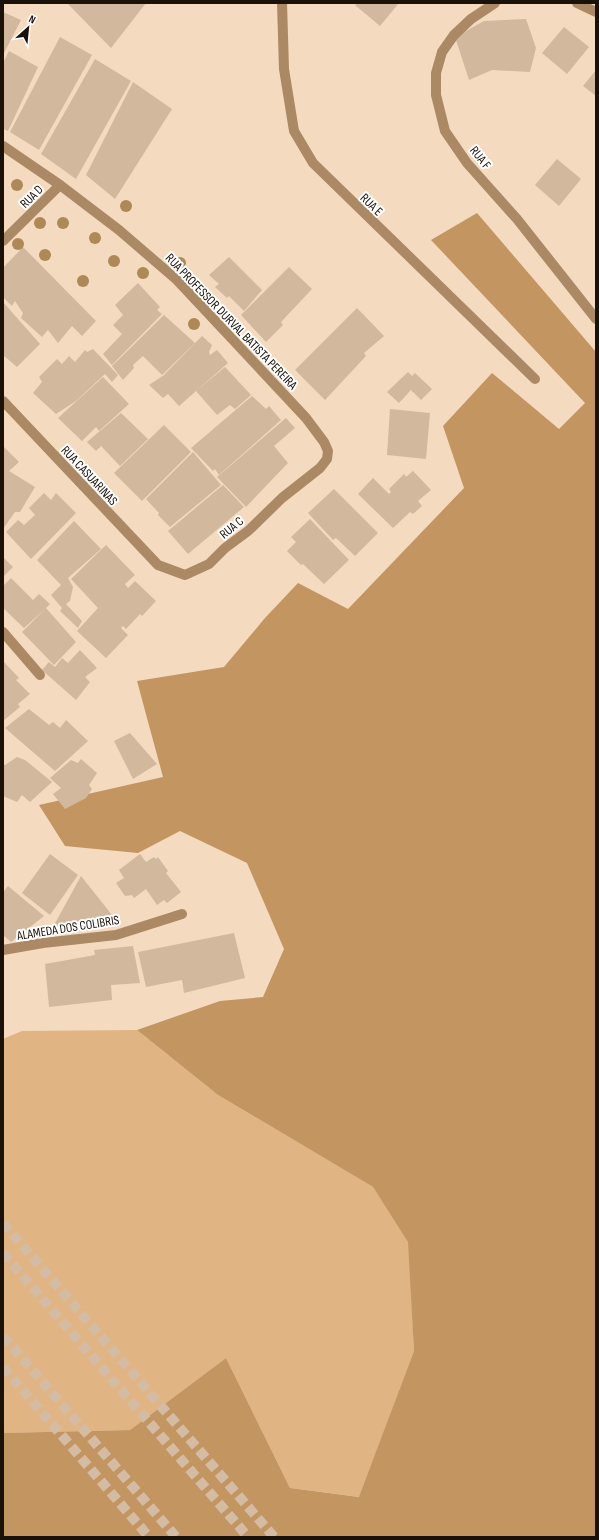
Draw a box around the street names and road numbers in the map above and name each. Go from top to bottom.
street label: RUA F [466,143,494,172]
street label: RUA D [17,182,47,212]
street label: RUA E [357,190,386,219]
street label: RUA PROFESSOR DURVAL BATISTA PEREIRA [162,250,301,393]
street label: RUA CASUARINAS [58,443,121,509]
street label: RUA C [216,513,247,542]
street label: ALAMEDA DOS COLIBRIS [15,912,121,944]

